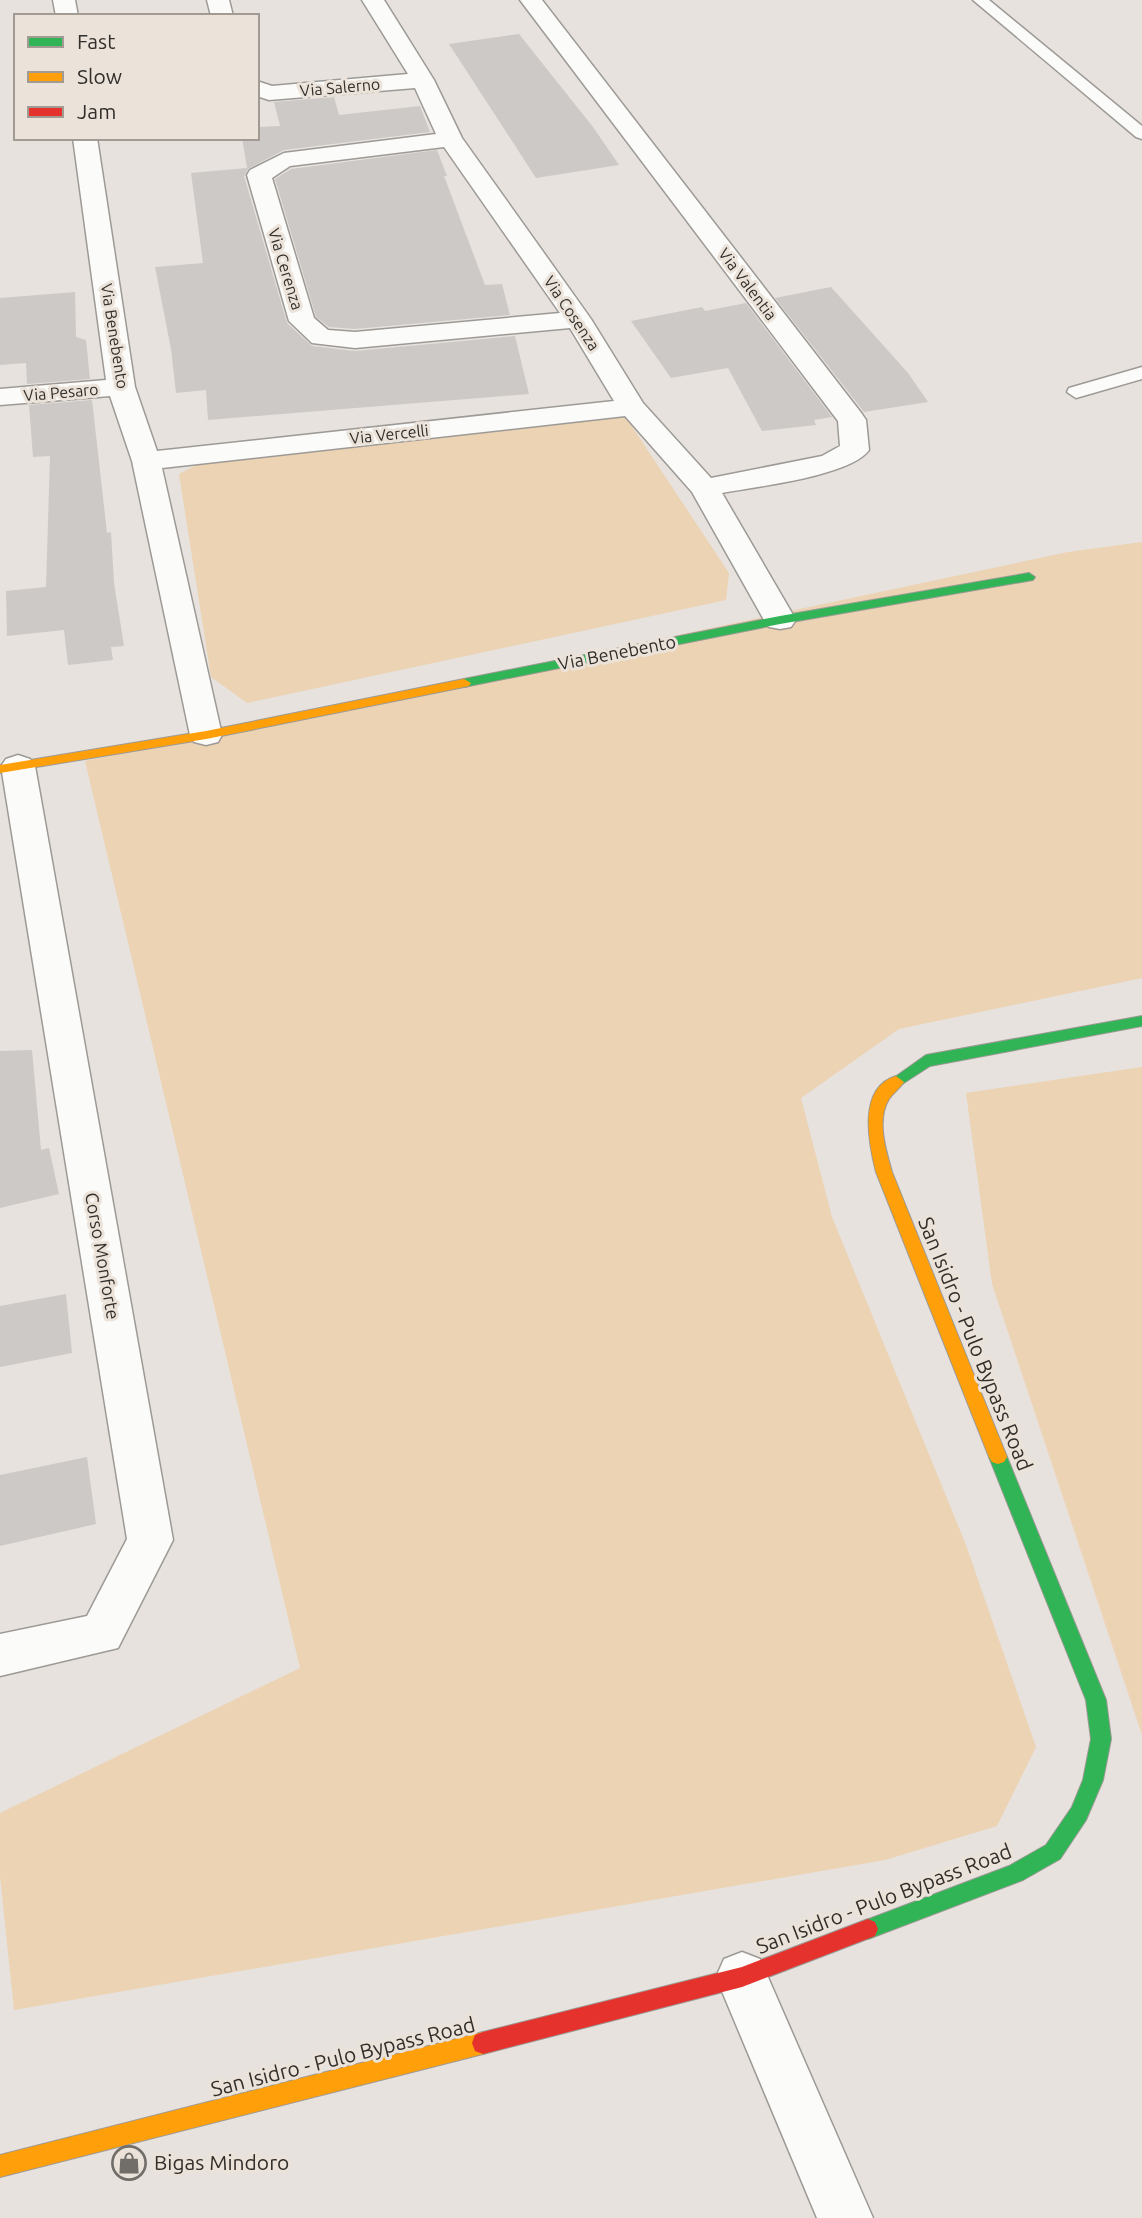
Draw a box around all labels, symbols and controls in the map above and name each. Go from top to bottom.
legend [14,14,259,140]
text: Fast [77,29,115,53]
text: Slow [77,64,122,88]
street label: Via Salerno [299,75,381,99]
text: Jam [77,99,116,123]
street label: Via Cerenza [265,226,307,312]
street label: Via Valentia [715,245,781,323]
street label: Via Cosenza [540,272,604,354]
street label: Via Benebento [98,282,132,390]
street label: Via Pesaro [23,380,99,404]
street label: Via Vercelli [349,421,429,447]
street label: Via Benebento [556,631,677,673]
street label: Corso Monforte [82,1191,124,1321]
street label: San Isidro - Pulo Bypass Road [914,1213,1038,1474]
street label: San Isidro - Pulo Bypass Road [753,1838,1015,1958]
street label: San Isidro - Pulo Bypass Road [208,2012,477,2101]
shop icon: Bigas Mindoro [110,2144,148,2182]
place label: Bigas Mindoro [154,2150,289,2174]

